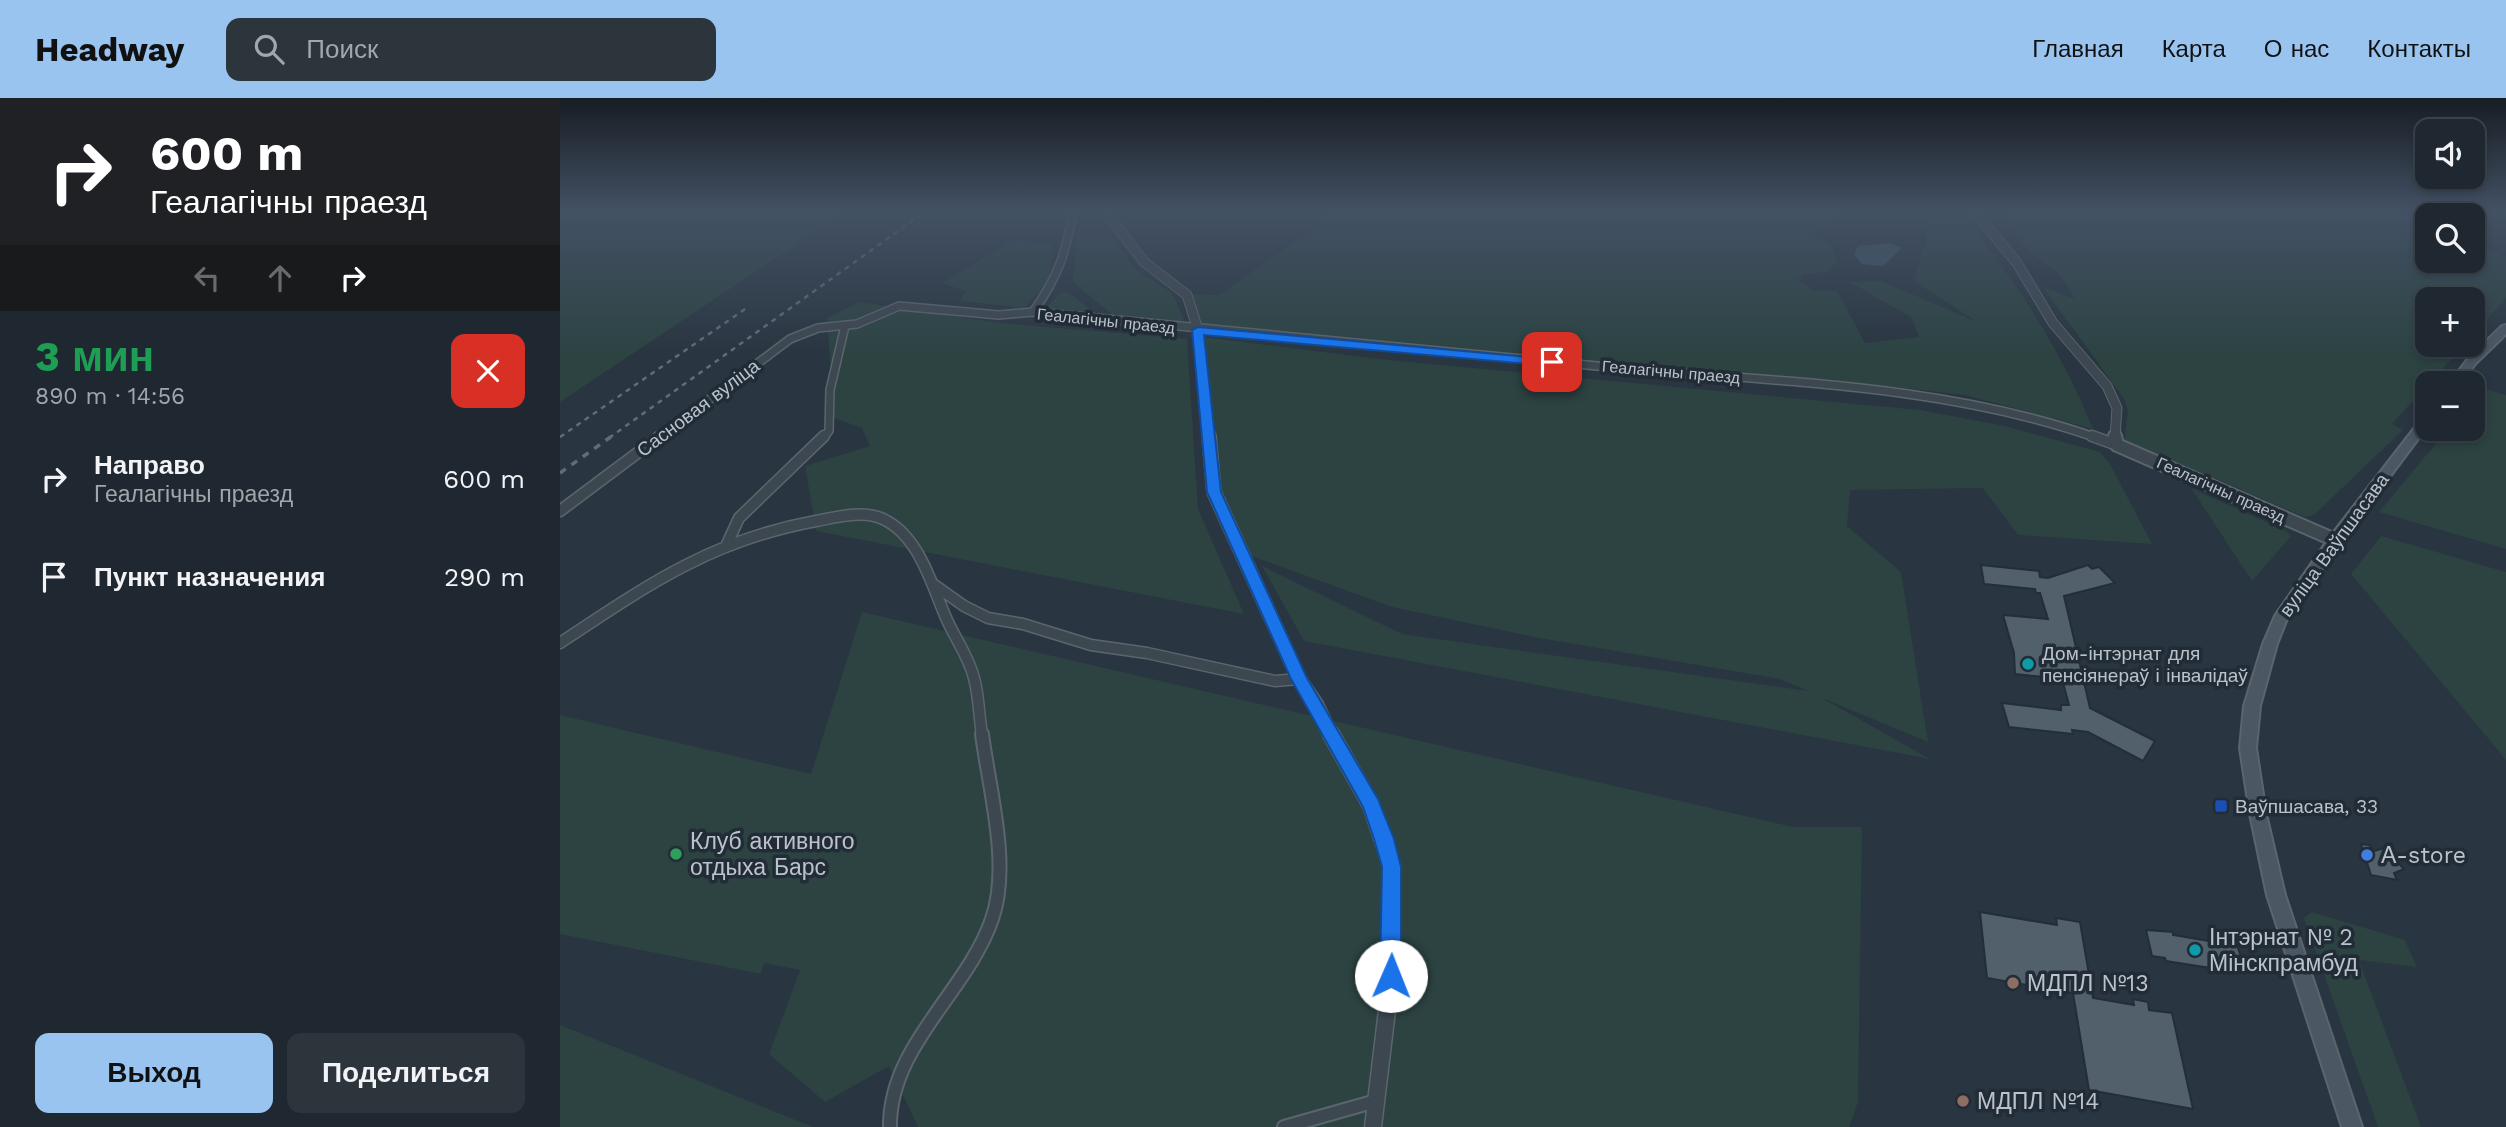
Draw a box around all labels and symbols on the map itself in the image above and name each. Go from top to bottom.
street label: Геалагічны праезд [1036,304,1177,338]
pin [1522,332,1582,392]
street label: Сасновая вуліца [632,354,764,462]
street label: Геалагічны праезд [1601,357,1741,388]
street label: Геалагічны праезд [2154,453,2289,527]
street label: вуліца Ваўпшасава [2274,469,2394,621]
place label: Дом-інтэрнат для пенсіянераў і інвалідаў [2042,642,2248,687]
marker: Дом-інтэрнат для пенсіянераў і інвалідаў [2020,656,2036,672]
place label: Ваўпшасава, 33 [2235,795,2378,818]
marker: Ваўпшасава, 33 [2213,798,2229,814]
place label: Клуб активного отдыха Барс [690,828,854,881]
place label: А-store [2381,842,2466,869]
marker: Клуб активного отдыха Барс [668,846,684,862]
marker: А-store [2359,847,2375,863]
place label: Інтэрнат № 2 Мінскпрамбуд [2209,924,2359,977]
position arrow [1354,939,1428,1013]
marker: Інтэрнат № 2 Мінскпрамбуд [2187,942,2203,958]
place label: МДПЛ №13 [2027,970,2149,997]
marker: МДПЛ №13 [2005,975,2021,991]
place label: МДПЛ №14 [1977,1088,2099,1115]
marker: МДПЛ №14 [1955,1093,1971,1109]

